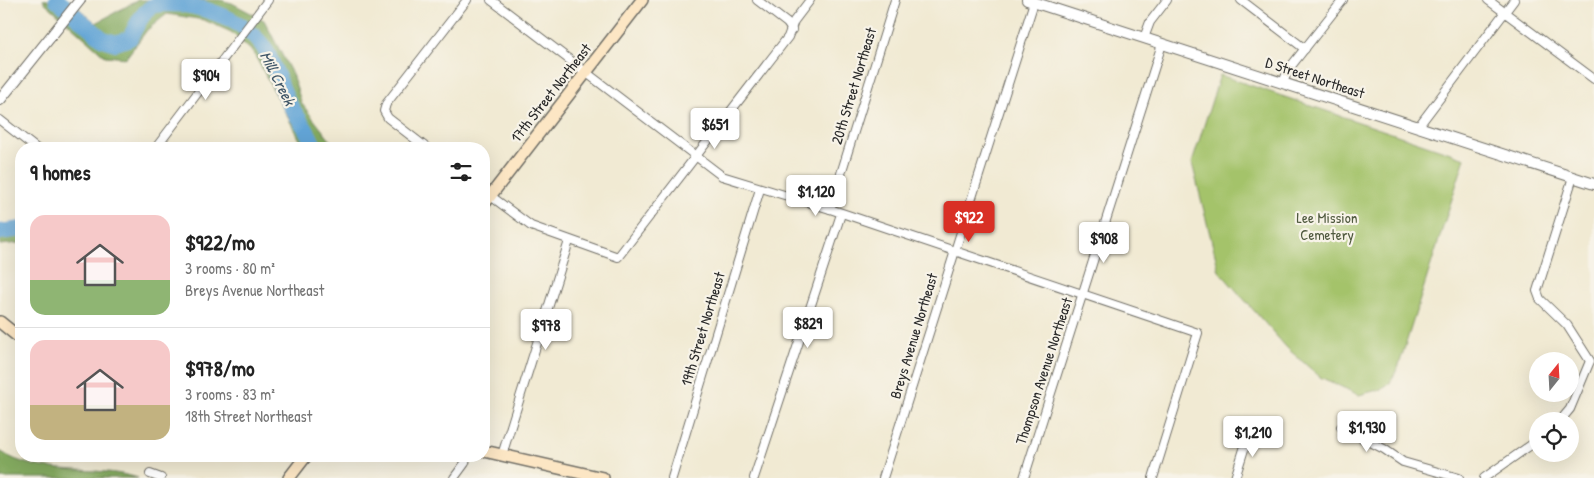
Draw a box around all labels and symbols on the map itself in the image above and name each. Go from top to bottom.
street label: 20th Street Northeast [826,24,882,147]
street label: 17th Street Northeast [505,38,596,147]
water label: Mill Creek [255,47,302,110]
street label: D Street Northeast [1263,52,1368,104]
pin: $904 [176,58,236,101]
pin: $651 [685,108,745,150]
pin: $1,120 [775,174,857,217]
pin: $922 [939,200,999,243]
park label: Lee Mission Cemetery [1297,207,1358,245]
pin: $908 [1074,222,1134,264]
street label: 19th Street Northeast [675,268,730,388]
street label: Breys Avenue Northeast [884,270,943,401]
street label: Thompson Avenue Northeast [1010,294,1077,447]
pin: $829 [778,306,838,349]
pin: $978 [516,308,576,351]
north arrow [1529,352,1579,402]
pin: $1,930 [1326,410,1408,453]
pin: $1,210 [1212,416,1294,458]

